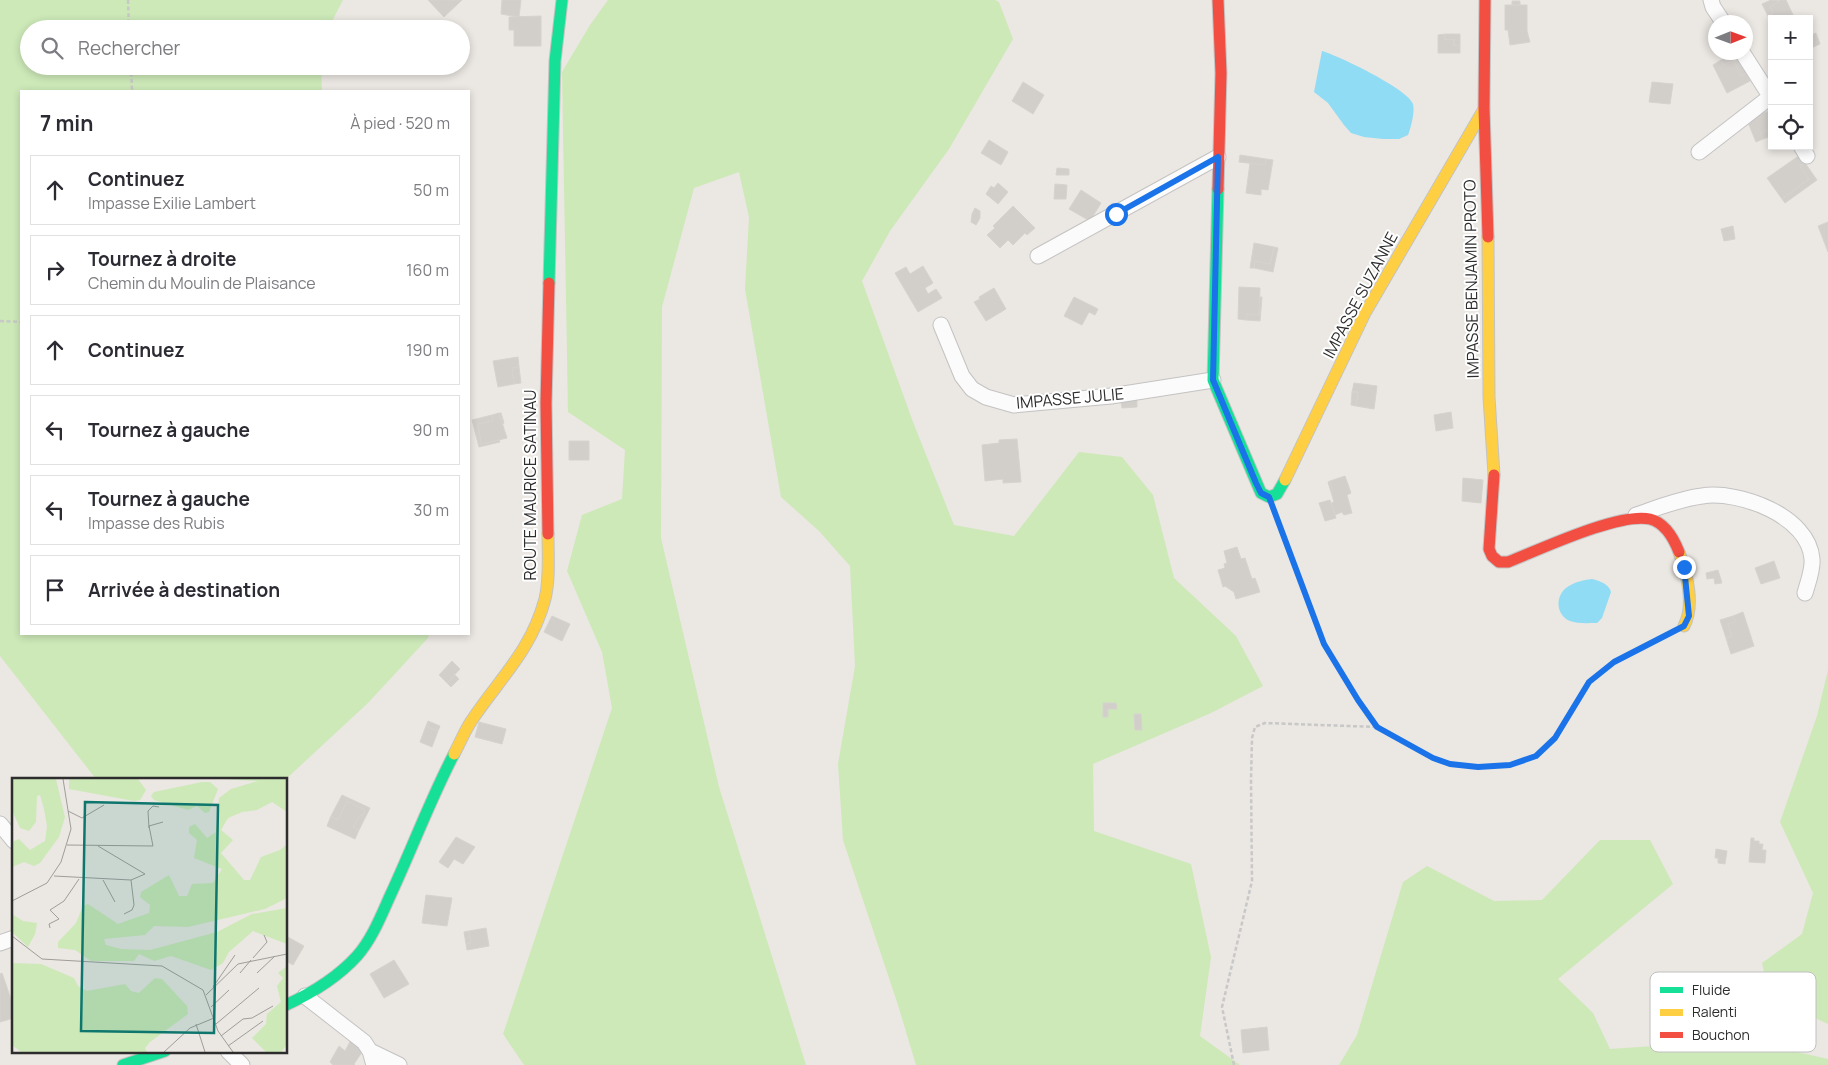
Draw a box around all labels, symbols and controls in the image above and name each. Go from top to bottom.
north arrow [1708,15,1753,60]
map controls [1768,15,1813,150]
button: + [1768,15,1813,60]
search box [20,20,470,75]
icon: search [38,34,66,62]
text: Rechercher [78,35,180,61]
button: − [1768,60,1813,105]
button: locate [1768,105,1813,150]
text: 7 min [40,109,93,137]
text: À pied · 520 m [350,112,450,134]
text: Continuez [88,166,185,192]
icon: ahead [41,176,69,204]
text: 50 m [413,179,449,201]
street label: IMPASSE BENJAMIN PROTO [1458,179,1484,379]
text: Impasse Exilie Lambert [88,192,256,214]
route start [1105,203,1128,226]
street label: IMPASSE SUZANNE [1317,228,1403,362]
text: Tournez à droite [88,246,236,272]
icon: right [41,256,69,284]
text: 160 m [406,259,449,281]
text: Chemin du Moulin de Plaisance [88,272,316,294]
icon: ahead [41,336,69,364]
text: Continuez [88,337,185,363]
text: 190 m [406,339,449,361]
street label: IMPASSE JULIE [1015,382,1125,414]
street label: ROUTE MAURICE SATINAU [519,389,541,581]
icon: left [41,416,69,444]
text: Tournez à gauche [88,417,250,443]
text: 90 m [413,419,449,441]
text: Tournez à gauche [88,486,250,512]
icon: left [41,496,69,524]
text: 30 m [414,499,449,521]
text: Impasse des Rubis [88,512,225,534]
route end [1673,556,1696,579]
icon: arrive [41,576,69,604]
text: Arrivée à destination [88,577,280,603]
inset map [12,778,288,1052]
legend [1650,972,1816,1052]
text: Fluide [1692,980,1730,999]
text: Ralenti [1692,1002,1737,1021]
text: Bouchon [1692,1025,1750,1044]

